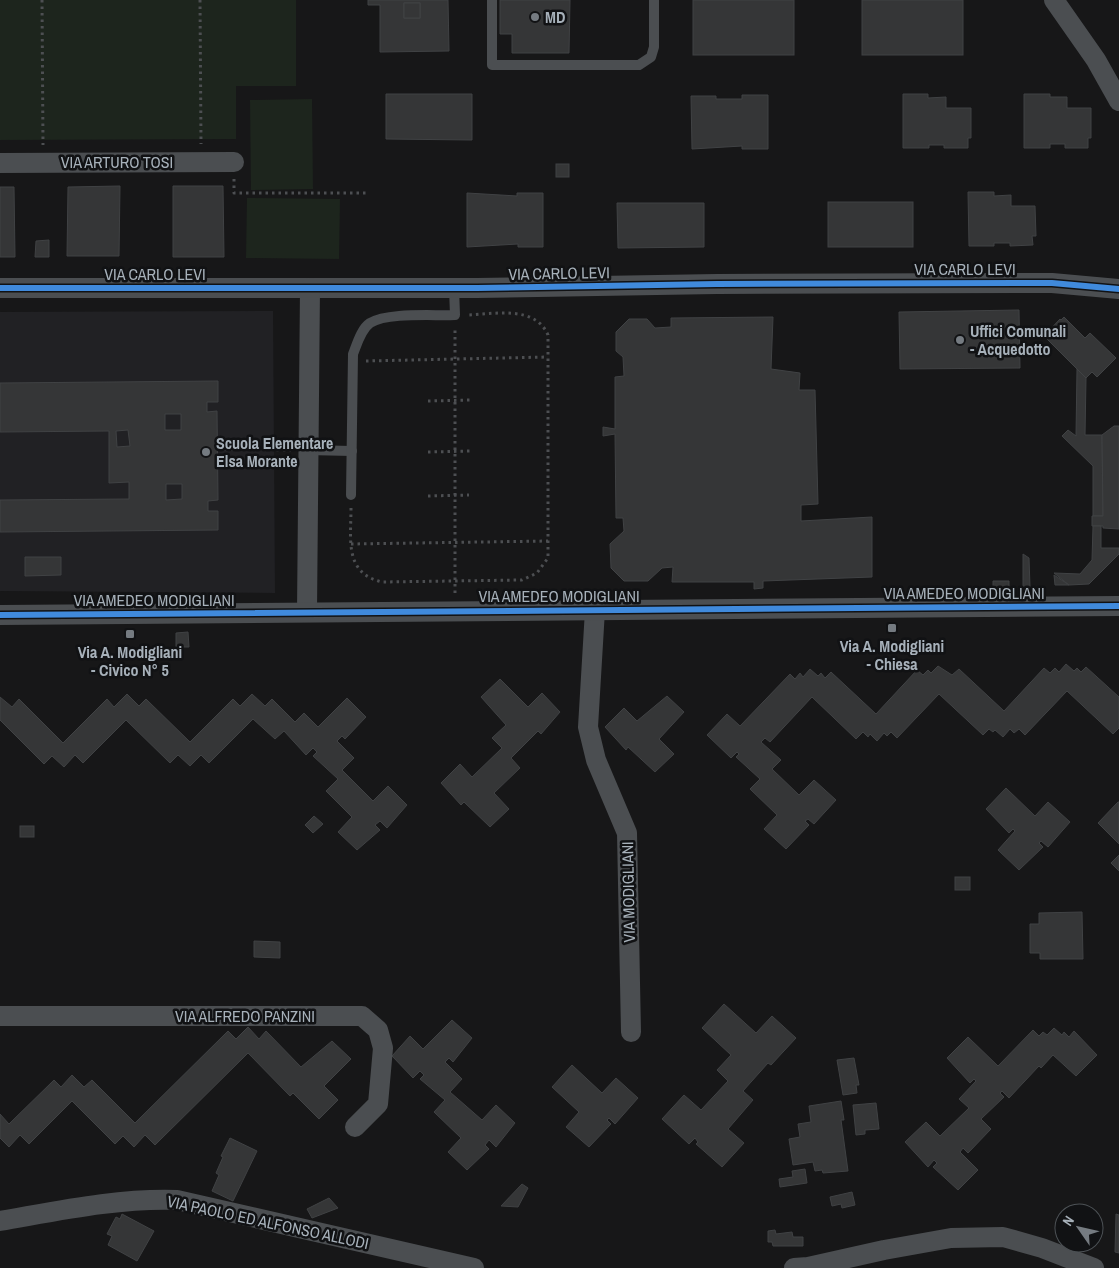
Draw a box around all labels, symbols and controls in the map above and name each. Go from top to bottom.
place label: MD [545,6,565,28]
marker: MD [529,11,541,23]
street label: VIA ARTURO TOSI [61,151,173,173]
street label: VIA CARLO LEVI [914,258,1016,280]
street label: VIA CARLO LEVI [508,261,610,285]
street label: VIA CARLO LEVI [104,263,206,285]
place label: Uffici Comunali - Acquedotto [970,320,1066,360]
marker: Uffici Comunali - Acquedotto [954,334,966,346]
place label: Scuola Elementare Elsa Morante [216,432,333,472]
marker: Scuola Elementare Elsa Morante [200,446,212,458]
street label: VIA AMEDEO MODIGLIANI [883,582,1045,604]
street label: VIA AMEDEO MODIGLIANI [478,585,640,607]
street label: VIA AMEDEO MODIGLIANI [73,589,235,611]
marker: Via A. Modigliani - Chiesa [886,622,898,634]
marker: Via A. Modigliani - Civico N° 5 [124,628,136,640]
place label: Via A. Modigliani - Chiesa [840,635,944,675]
place label: Via A. Modigliani - Civico N° 5 [78,641,182,681]
street label: VIA MODIGLIANI [616,841,640,943]
street label: VIA ALFREDO PANZINI [175,1005,315,1027]
street label: VIA PAOLO ED ALFONSO ALLODI [165,1190,371,1254]
north arrow [1054,1203,1104,1253]
text: N [1058,1212,1078,1229]

